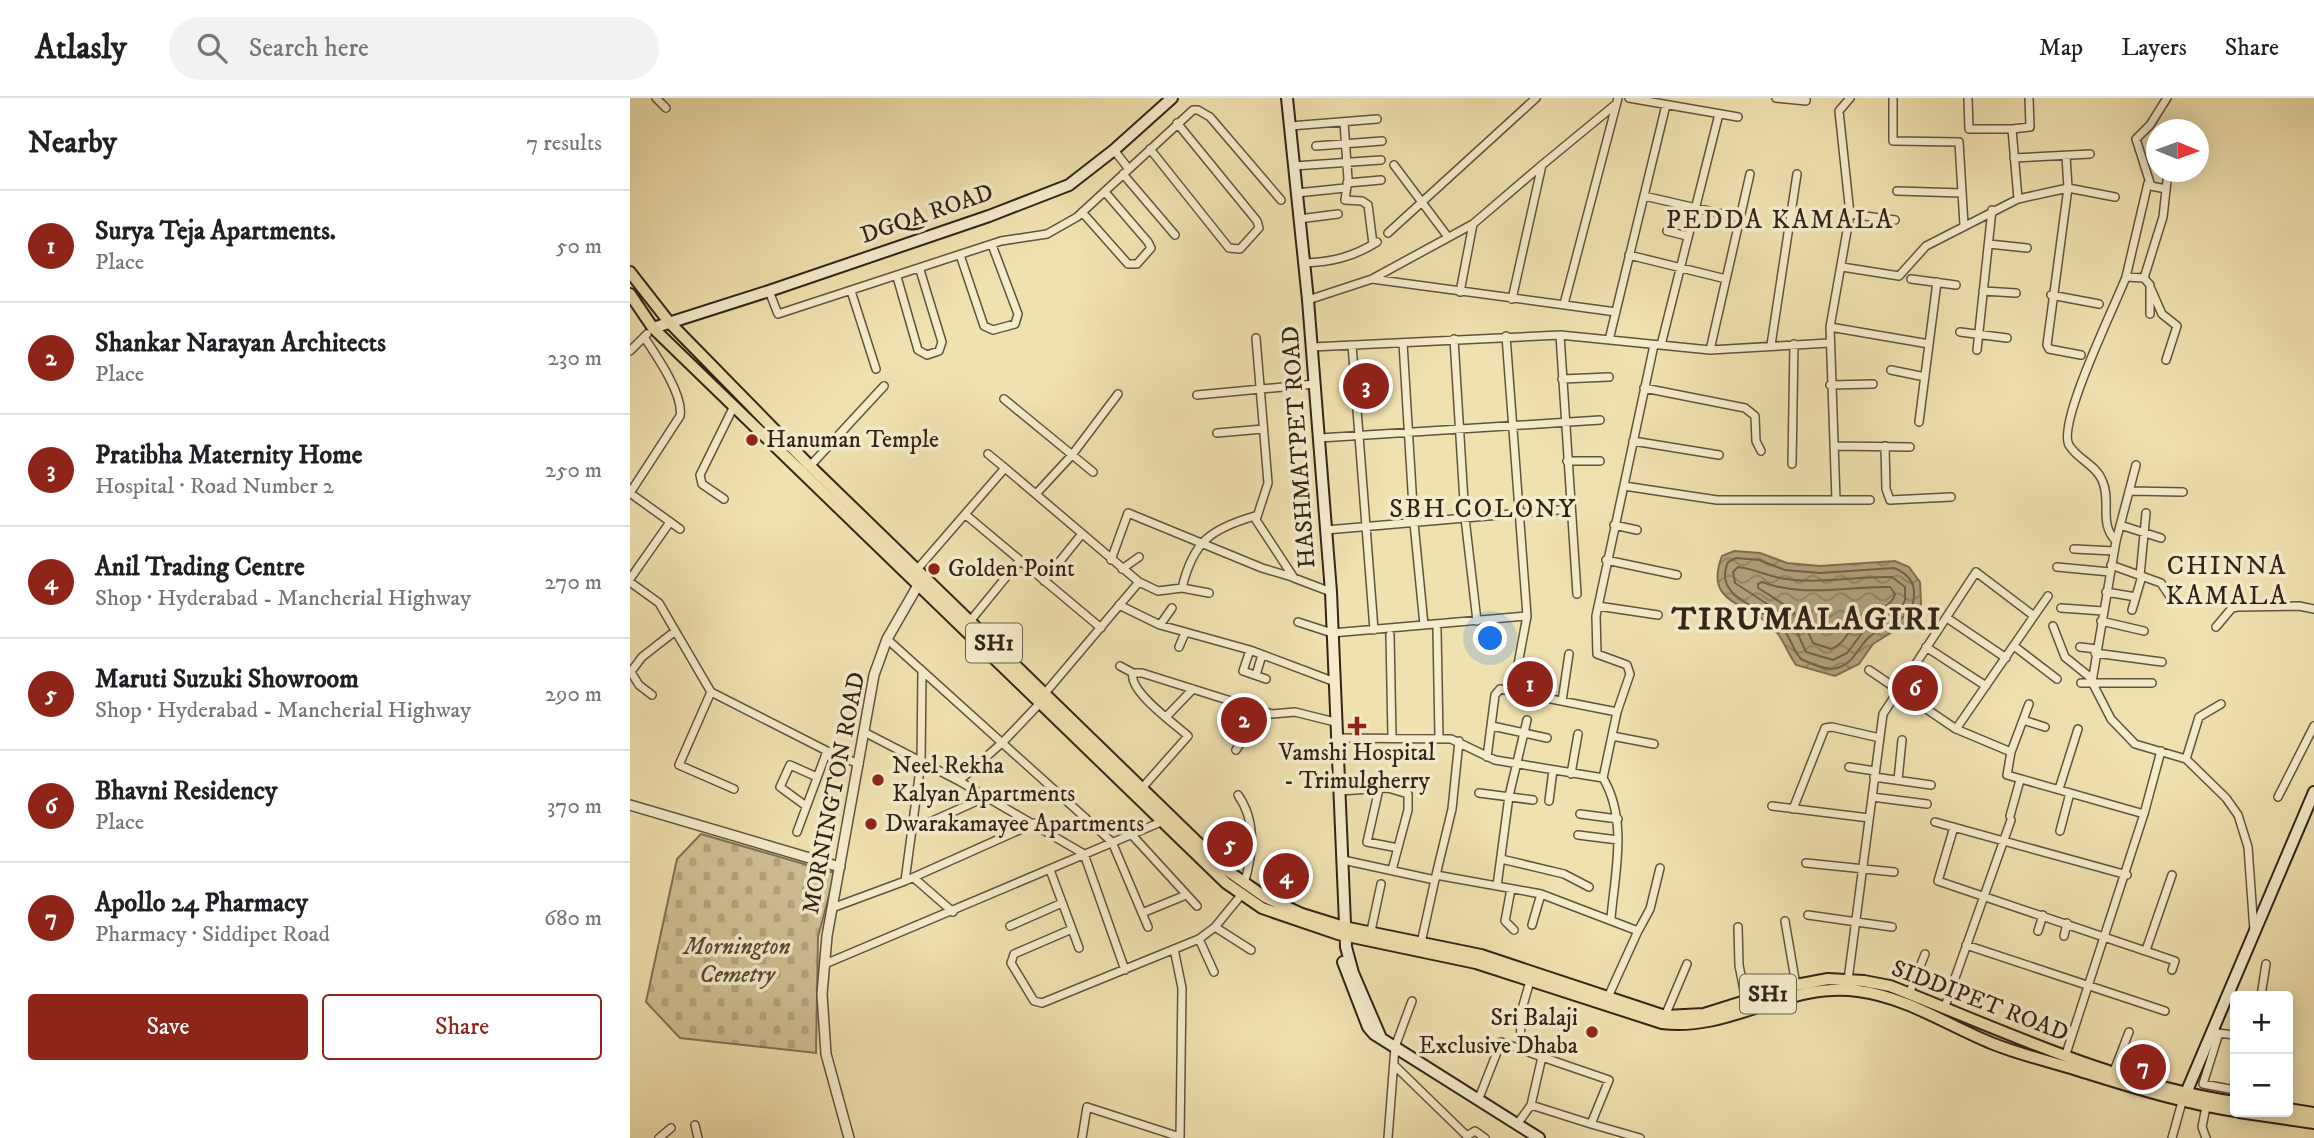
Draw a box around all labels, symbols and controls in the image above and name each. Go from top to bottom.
search box [169,17,659,80]
text: Atlasly [35,28,127,69]
icon: search [193,29,231,67]
text: Search here [249,32,369,65]
text: Map [2039,33,2083,63]
text: Layers [2121,33,2187,63]
text: Share [2225,33,2279,63]
north arrow [2146,119,2209,182]
text: Nearby [28,125,117,162]
text: 7 results [526,129,602,158]
street label: DGQA ROAD [857,177,997,251]
district label: PEDDA KAMALA [1666,204,1894,237]
text: Surya Teja Apartments. [95,215,336,248]
text: 1 [47,232,55,261]
text: 50 m [556,232,602,261]
text: Place [95,248,144,277]
street label: HASHMATPET ROAD [1276,325,1322,569]
text: Shankar Narayan Architects [95,327,386,360]
text: 2 [45,344,57,373]
text: 230 m [548,344,602,373]
text: Place [95,360,144,389]
pin: 3 [1343,360,1389,412]
place label: Hanuman Temple [766,425,939,455]
marker: Hanuman Temple [744,432,760,448]
text: Pratibha Maternity Home [95,439,362,472]
text: 3 [47,456,55,485]
text: 250 m [545,456,602,485]
text: Hospital · Road Number 2 [95,472,334,501]
district label: SBH COLONY [1389,493,1577,526]
district label: CHINNA KAMALA [2166,550,2288,613]
text: Anil Trading Centre [95,551,305,584]
place label: Golden Point [948,554,1075,584]
marker: Golden Point [926,561,942,577]
text: 4 [44,568,58,597]
text: 270 m [545,568,602,597]
text: Shop · Hyderabad - Mancherial Highway [95,584,471,613]
district label: TIRUMALAGIRI [1671,600,1942,640]
your location [1473,621,1507,655]
road number: SH1 [966,624,1022,663]
pin: 1 [1507,658,1553,710]
pin: 6 [1892,662,1938,714]
text: Maruti Suzuki Showroom [95,663,359,696]
street label: MORNINGTON ROAD [796,670,872,916]
text: 5 [45,680,57,709]
text: 290 m [545,680,602,709]
pin: 2 [1221,694,1267,746]
text: Shop · Hyderabad - Mancherial Highway [95,696,471,725]
marker: Vamshi Hospital - Trimulgherry [1347,716,1367,736]
place label: Vamshi Hospital - Trimulgherry [1278,738,1436,796]
place label: Neel Rekha Kalyan Apartments [892,751,1075,809]
marker: Neel Rekha Kalyan Apartments [870,772,886,788]
text: Bhavni Residency [95,775,277,808]
text: 6 [45,792,57,821]
text: 370 m [547,792,602,821]
text: Place [95,808,144,837]
place label: Dwarakamayee Apartments [885,809,1144,839]
marker: Dwarakamayee Apartments [863,816,879,832]
pin: 5 [1207,818,1253,870]
pin: 4 [1263,850,1309,902]
text: Apollo 24 Pharmacy [95,887,308,920]
text: 7 [45,904,57,933]
text: 680 m [544,904,602,933]
text: Pharmacy · Siddipet Road [95,920,330,949]
park label: Mornington Cemetry [682,932,790,990]
street label: SIDDIPET ROAD [1887,953,2073,1049]
road number: SH1 [1740,974,1796,1014]
map controls [2230,991,2293,1117]
button: + [2230,991,2293,1054]
button: Save [28,994,308,1060]
button: Share [322,994,602,1060]
place label: Sri Balaji Exclusive Dhaba [1419,1003,1579,1061]
marker: Sri Balaji Exclusive Dhaba [1584,1024,1600,1040]
pin: 7 [2120,1041,2166,1093]
button: − [2230,1054,2293,1117]

